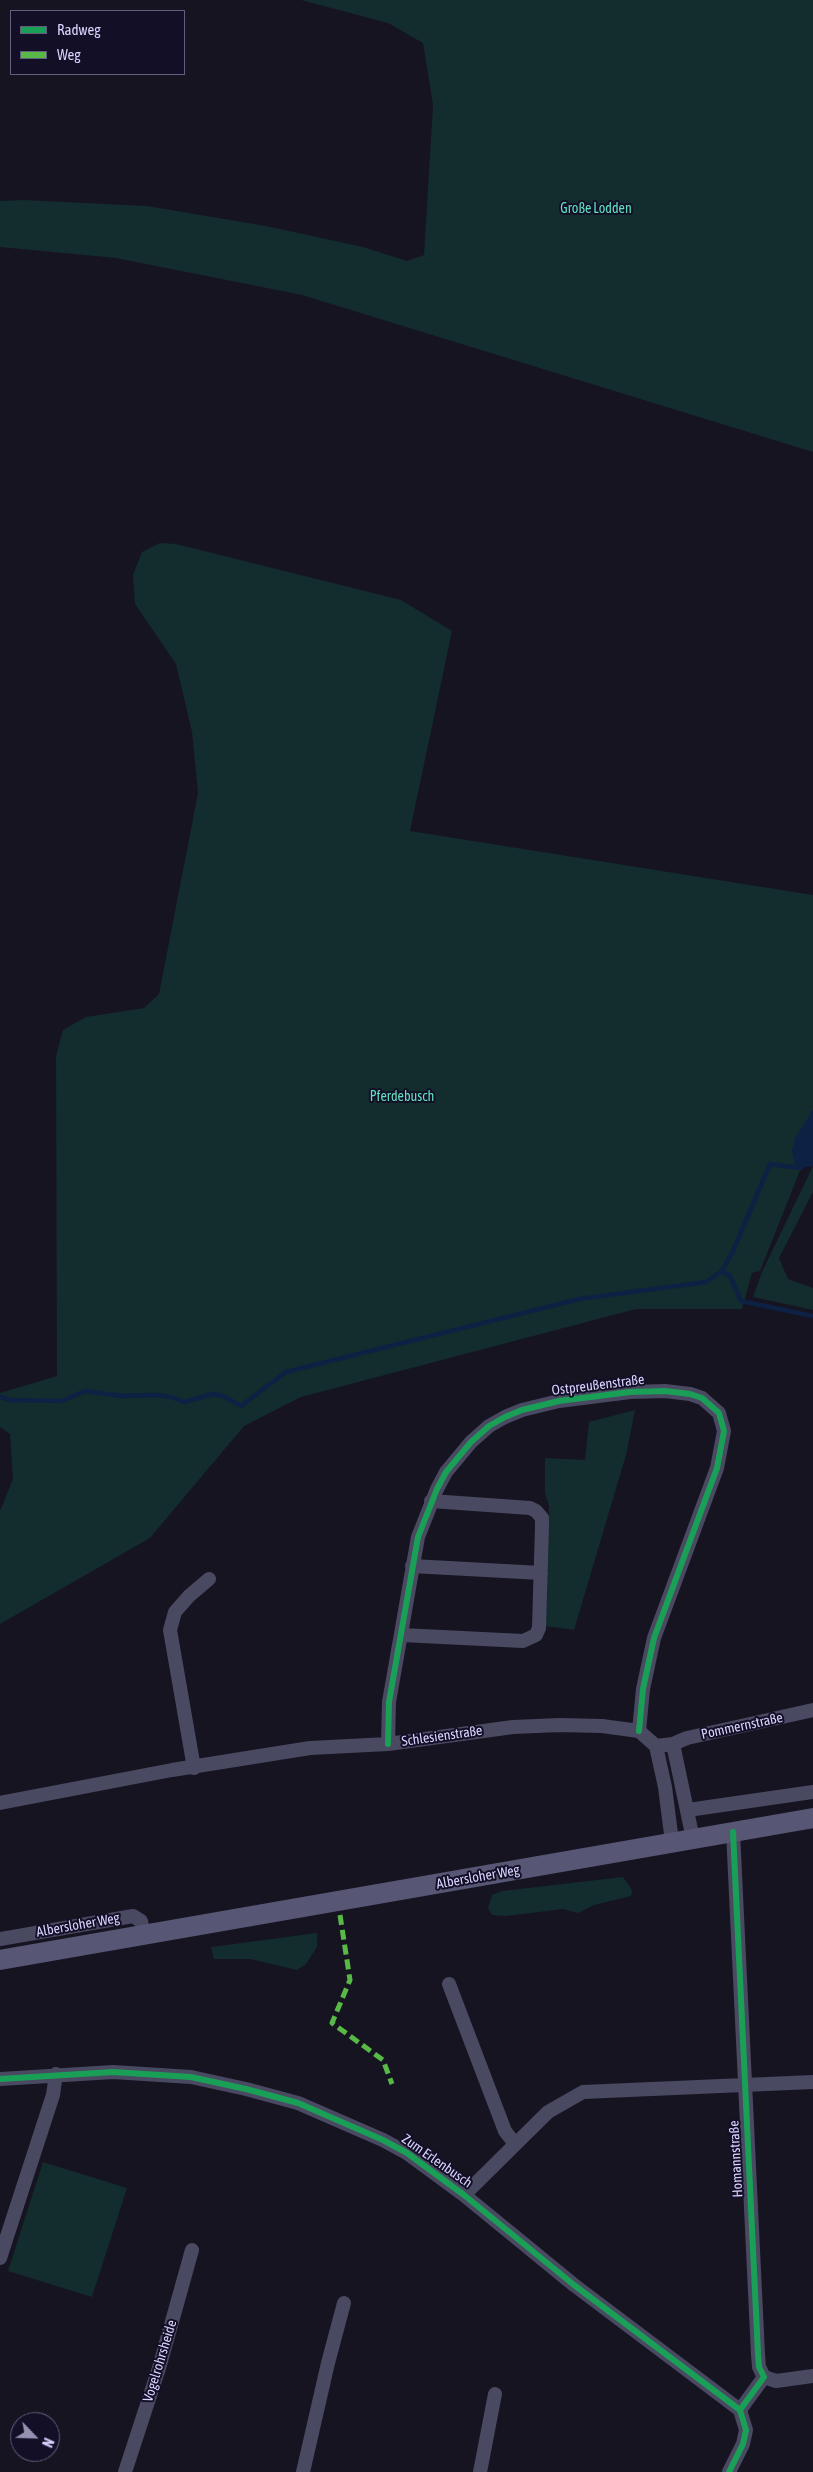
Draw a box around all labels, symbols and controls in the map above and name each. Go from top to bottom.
legend [10,10,185,75]
text: Radweg [57,21,101,38]
text: Weg [57,46,81,63]
park label: Große Lodden [560,201,632,217]
park label: Pferdebusch [370,1089,434,1105]
street label: Ostpreußenstraße [551,1371,645,1399]
street label: Pommernstraße [700,1709,784,1743]
street label: Schlesienstraße [401,1722,483,1750]
street label: Albersloher Weg [435,1861,521,1893]
street label: Albersloher Weg [35,1909,121,1941]
street label: Homannstraße [726,2120,746,2198]
street label: Zum Erlenbusch [399,2131,475,2191]
street label: Vogelrohrsheide [140,2318,180,2404]
north arrow [10,2412,60,2462]
text: N [39,2436,57,2450]

